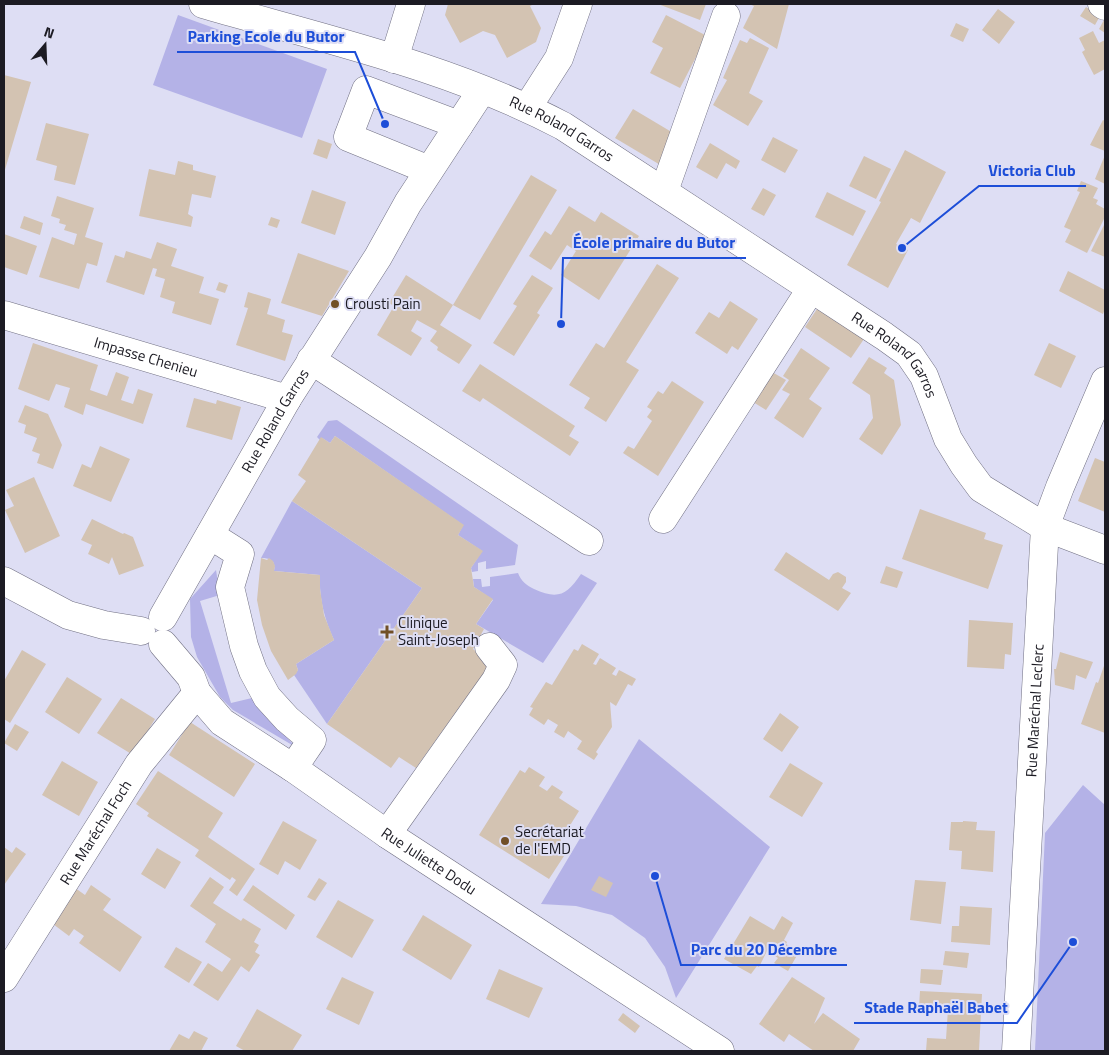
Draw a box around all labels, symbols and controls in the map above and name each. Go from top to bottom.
north arrow [20,20,70,70]
text: N [41,21,57,44]
callout: Parking Ecole du Butor [177,21,355,52]
text: Parking Ecole du Butor [187,24,345,48]
street label: Rue Roland Garros [506,90,619,167]
callout: Victoria Club [979,155,1086,186]
text: Victoria Club [988,158,1076,182]
callout: École primaire du Butor [563,227,746,258]
text: École primaire du Butor [573,230,735,254]
place label: Crousti Pain [345,292,421,315]
marker: Crousti Pain [329,298,341,310]
street label: Rue Roland Garros [847,306,943,401]
street label: Impasse Chenieu [91,330,201,383]
street label: Rue Roland Garros [235,364,315,477]
place label: Clinique Saint-Joseph [398,611,479,651]
marker: Clinique Saint-Joseph [380,625,394,639]
street label: Rue Maréchal Leclerc [1019,643,1050,778]
street label: Rue Maréchal Foch [54,775,137,889]
place label: Secrétariat de l'EMD [515,820,585,860]
street label: Rue Juliette Dodu [377,821,481,900]
marker: Secrétariat de l'EMD [499,835,511,847]
callout: Parc du 20 Décembre [681,934,847,965]
text: Parc du 20 Décembre [691,937,837,961]
callout: Stade Raphaël Babet [854,992,1017,1023]
text: Stade Raphaël Babet [864,995,1008,1019]

